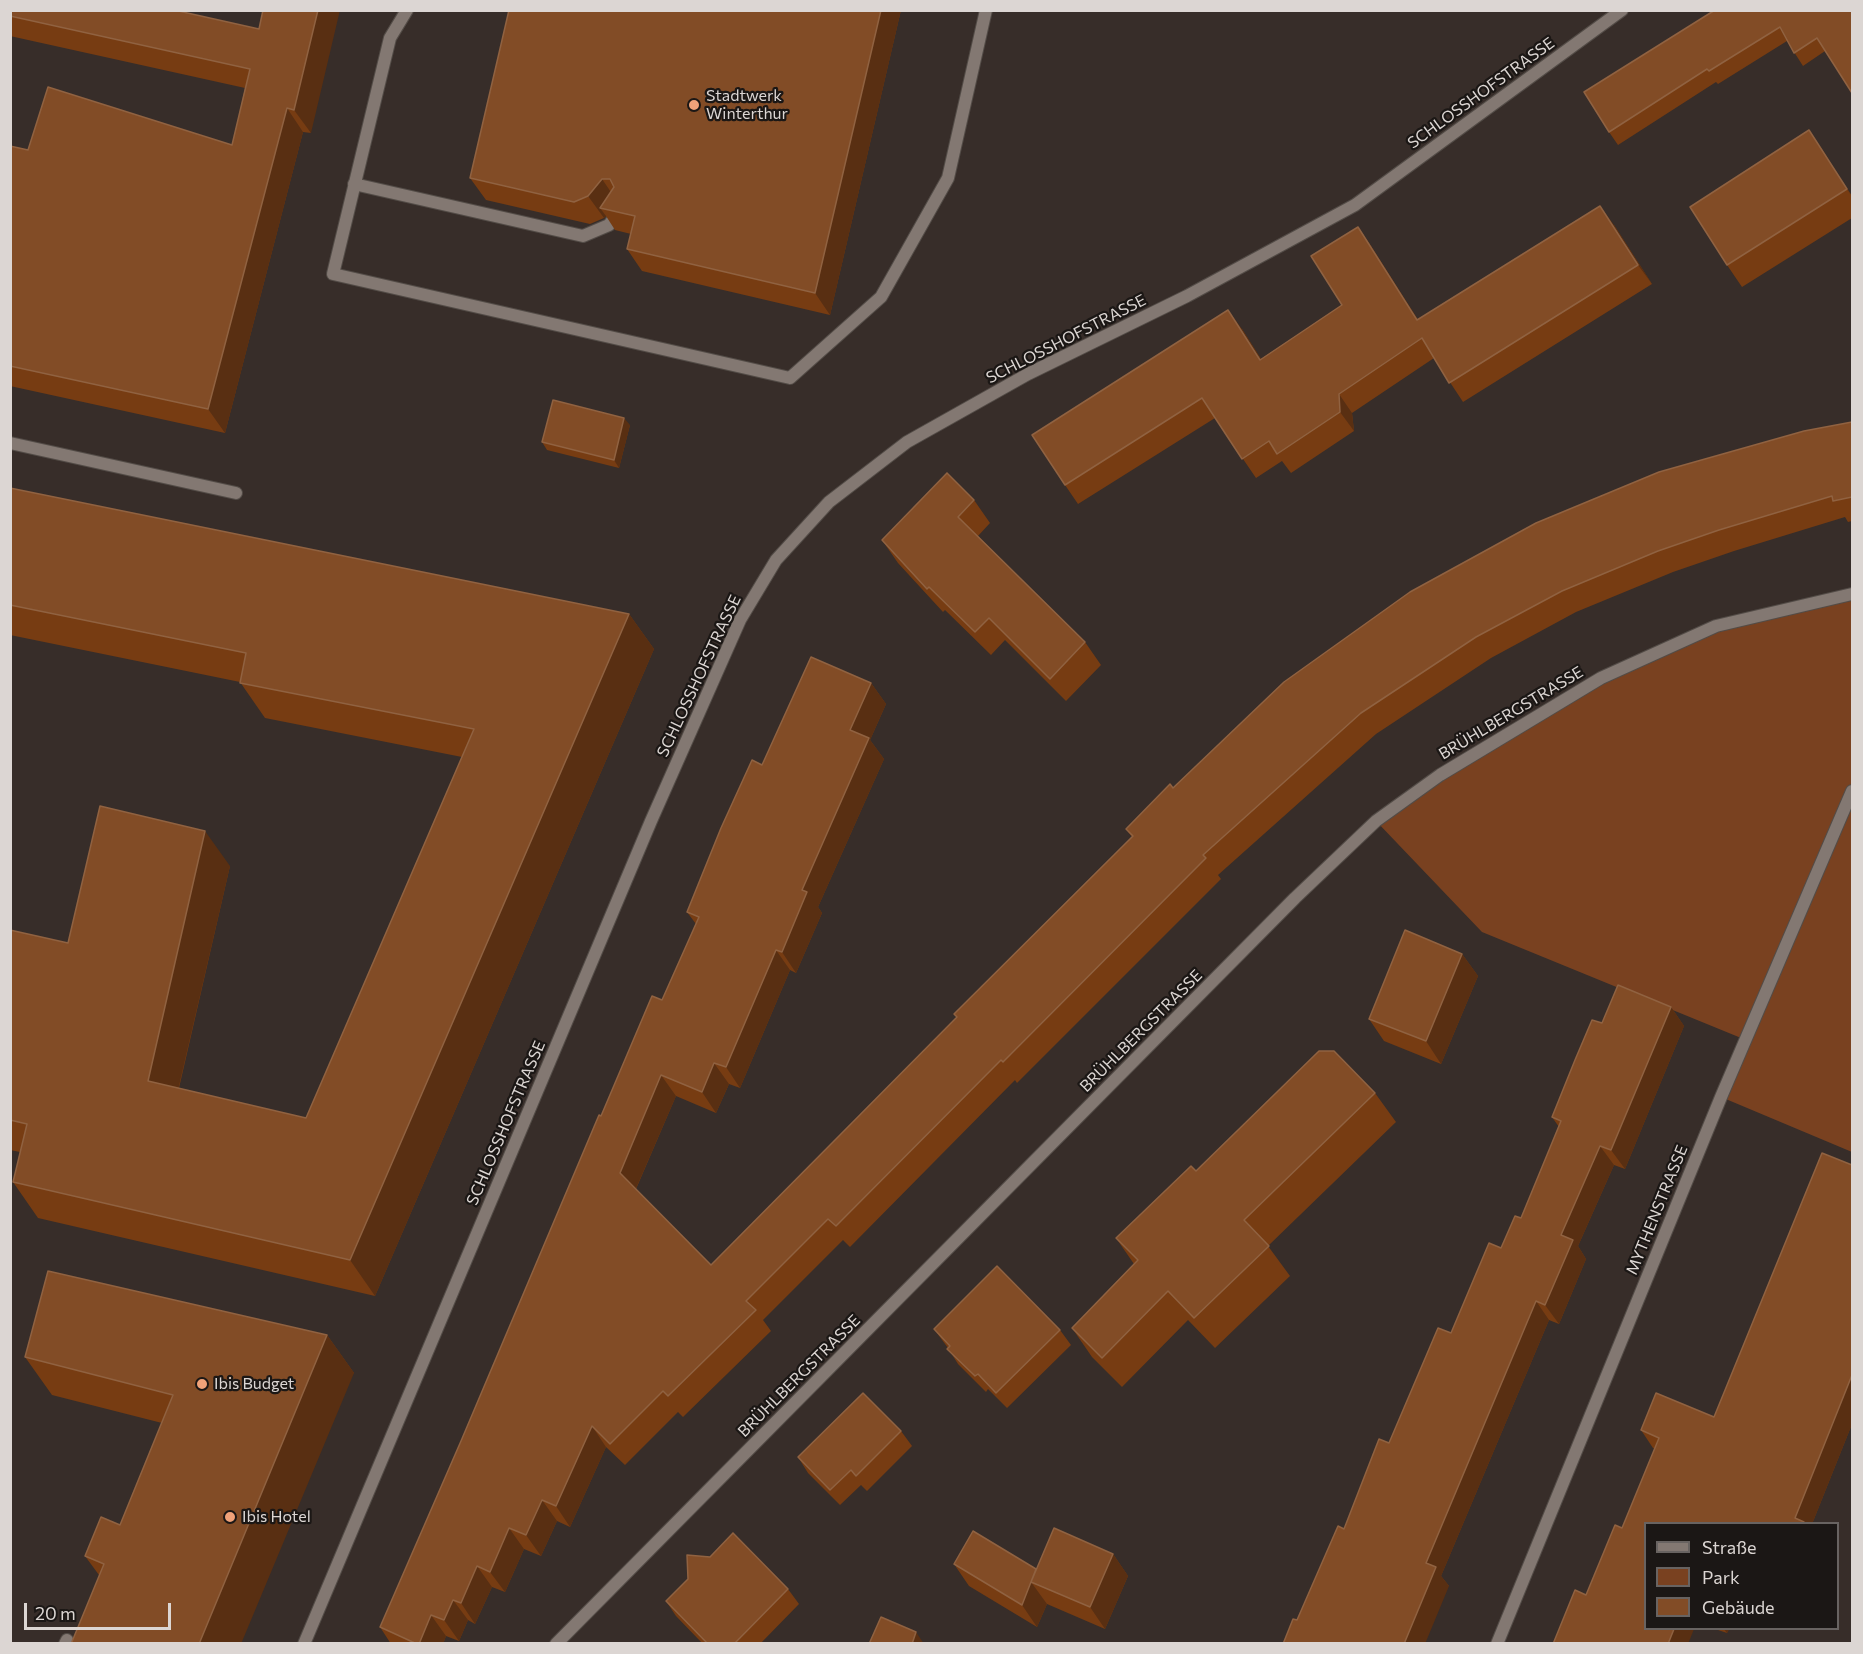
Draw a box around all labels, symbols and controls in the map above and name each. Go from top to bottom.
street label: SCHLOSSHOFSTRASSE [1404,33,1558,153]
place label: Stadtwerk Winterthur [706,86,788,124]
marker: Stadtwerk Winterthur [687,98,701,112]
street label: SCHLOSSHOFSTRASSE [983,290,1149,388]
street label: SCHLOSSHOFSTRASSE [653,592,745,760]
street label: BRÜHLBERGSTRASSE [1435,662,1587,764]
street label: BRÜHLBERGSTRASSE [1076,966,1206,1096]
street label: SCHLOSSHOFSTRASSE [463,1038,549,1208]
street label: MYTHENSTRASSE [1622,1142,1692,1278]
street label: BRÜHLBERGSTRASSE [734,1311,864,1441]
place label: Ibis Budget [214,1374,294,1394]
marker: Ibis Budget [195,1377,209,1391]
place label: Ibis Hotel [242,1507,311,1527]
marker: Ibis Hotel [223,1510,237,1524]
legend [1644,1522,1839,1630]
text: Straße [1702,1536,1757,1558]
text: Park [1702,1566,1740,1588]
scale bar [27,1591,174,1629]
text: Gebäude [1702,1596,1775,1618]
text: 20 m [35,1602,76,1624]

